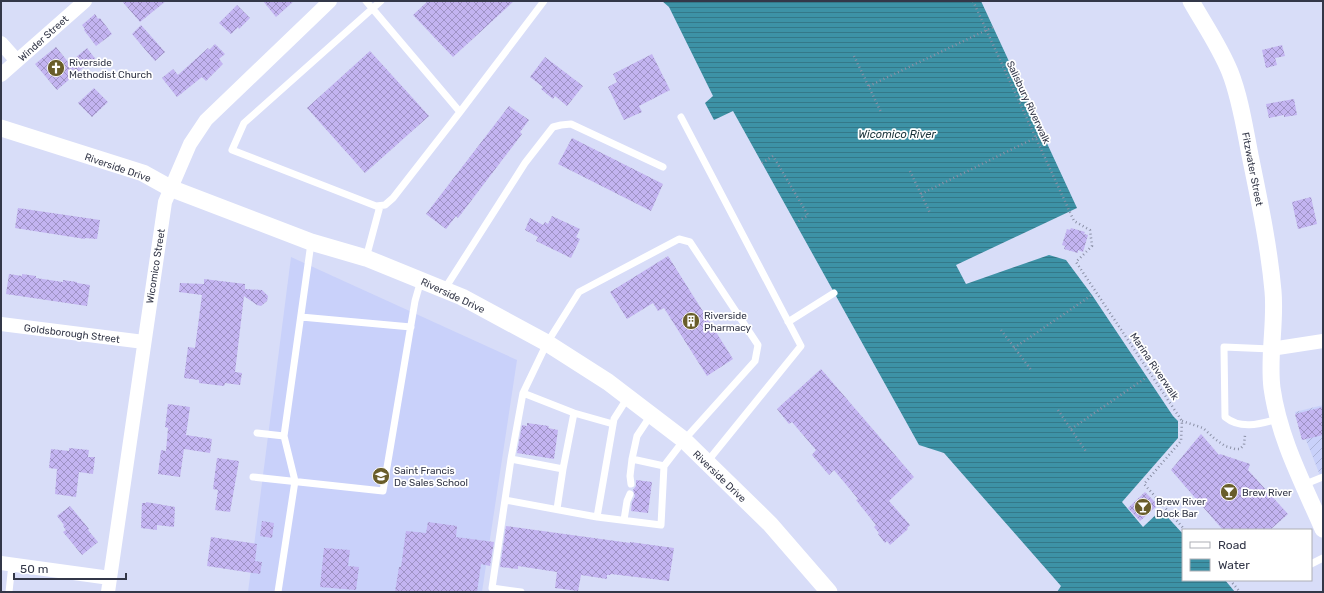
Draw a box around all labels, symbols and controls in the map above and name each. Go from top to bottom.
street label: Winder Street [16,13,71,64]
place label: Riverside Methodist Church [69,57,152,81]
church icon: Riverside Methodist Church [46,58,66,78]
street label: Salisbury Riverwalk [1004,59,1053,146]
water label: Wicomico River [858,128,936,141]
street label: Fitzwater Street [1239,131,1265,207]
street label: Riverside Drive [83,151,153,185]
street label: Wicomico Street [144,228,168,304]
street label: Riverside Drive [419,276,487,316]
place label: Riverside Pharmacy [704,310,752,334]
building icon: Riverside Pharmacy [681,311,701,331]
street label: Goldsborough Street [23,322,121,346]
street label: Marina Riverwalk [1127,331,1182,403]
street label: Riverside Drive [690,448,749,505]
place label: Saint Francis De Sales School [394,465,468,489]
school or university icon: Saint Francis De Sales School [371,466,391,486]
bar icon: Brew River [1219,482,1239,502]
place label: Brew River [1242,487,1292,499]
place label: Brew River Dock Bar [1156,496,1206,520]
bar icon: Brew River Dock Bar [1133,497,1153,517]
legend [1182,529,1312,581]
text: Road [1218,538,1246,552]
scale bar [14,555,126,581]
text: Water [1218,558,1250,572]
text: 50 m [20,562,48,576]

